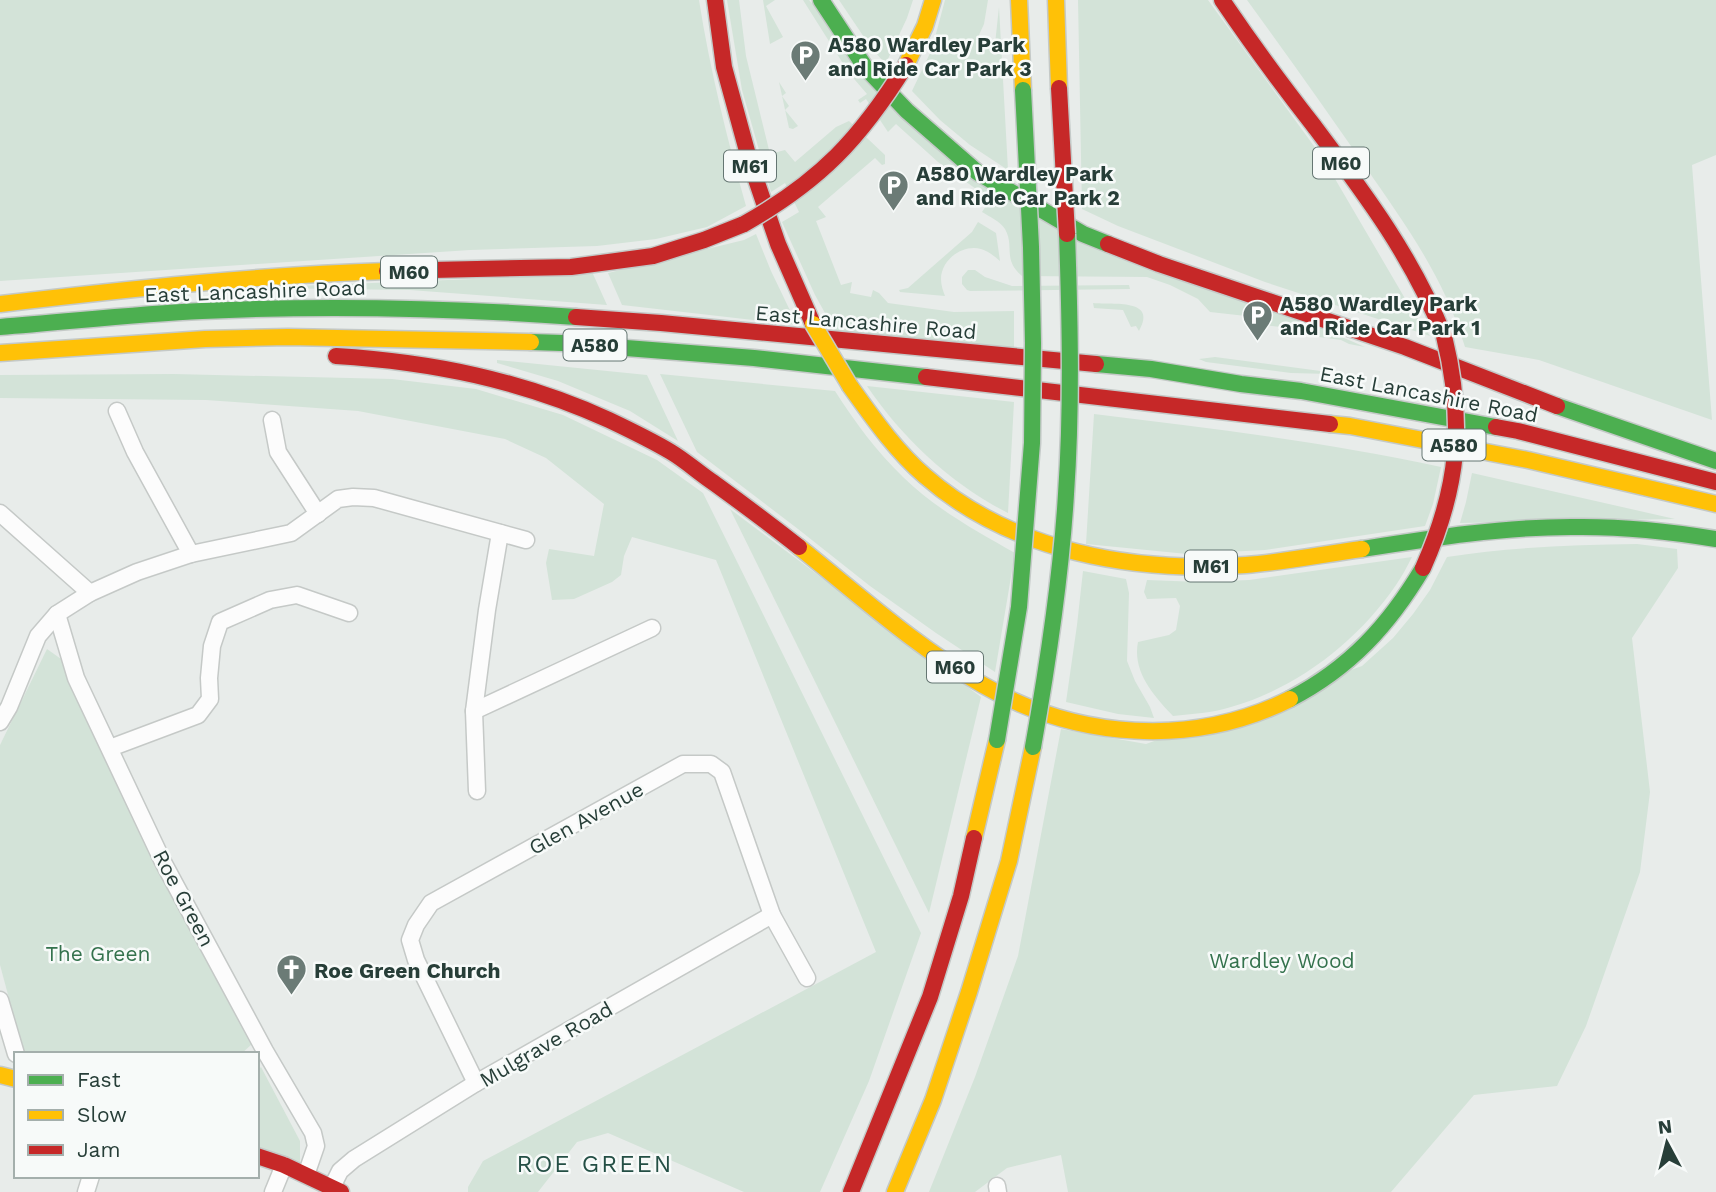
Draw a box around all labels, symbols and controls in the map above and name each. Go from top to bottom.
place label: A580 Wardley Park and Ride Car Park 3 [828,32,1032,81]
parking icon: A580 Wardley Park and Ride Car Park 3 [788,39,822,83]
road number: M60 [1313,148,1369,178]
road number: M61 [724,150,776,182]
place label: A580 Wardley Park and Ride Car Park 2 [916,161,1120,210]
parking icon: A580 Wardley Park and Ride Car Park 2 [876,168,910,212]
road number: M60 [381,256,437,288]
street label: East Lancashire Road [144,275,366,307]
place label: A580 Wardley Park and Ride Car Park 1 [1280,291,1480,340]
parking icon: A580 Wardley Park and Ride Car Park 1 [1240,298,1274,342]
street label: East Lancashire Road [754,300,978,344]
road number: A580 [564,330,626,360]
street label: East Lancashire Road [1318,361,1540,427]
road number: A580 [1422,430,1486,460]
road number: M61 [1185,551,1237,582]
road number: M60 [927,652,983,682]
street label: Glen Avenue [524,776,648,860]
street label: Roe Green [148,845,220,951]
park label: The Green [45,941,151,966]
park label: Wardley Wood [1209,948,1355,973]
church icon: Roe Green Church [274,953,308,997]
place label: Roe Green Church [314,958,501,983]
street label: Mulgrave Road [475,996,617,1092]
legend [14,1052,259,1178]
text: Fast [77,1067,121,1092]
text: Slow [77,1102,127,1127]
north arrow [1632,1108,1702,1178]
text: N [1657,1114,1673,1139]
text: Jam [77,1137,120,1162]
district label: ROE GREEN [517,1150,673,1178]

